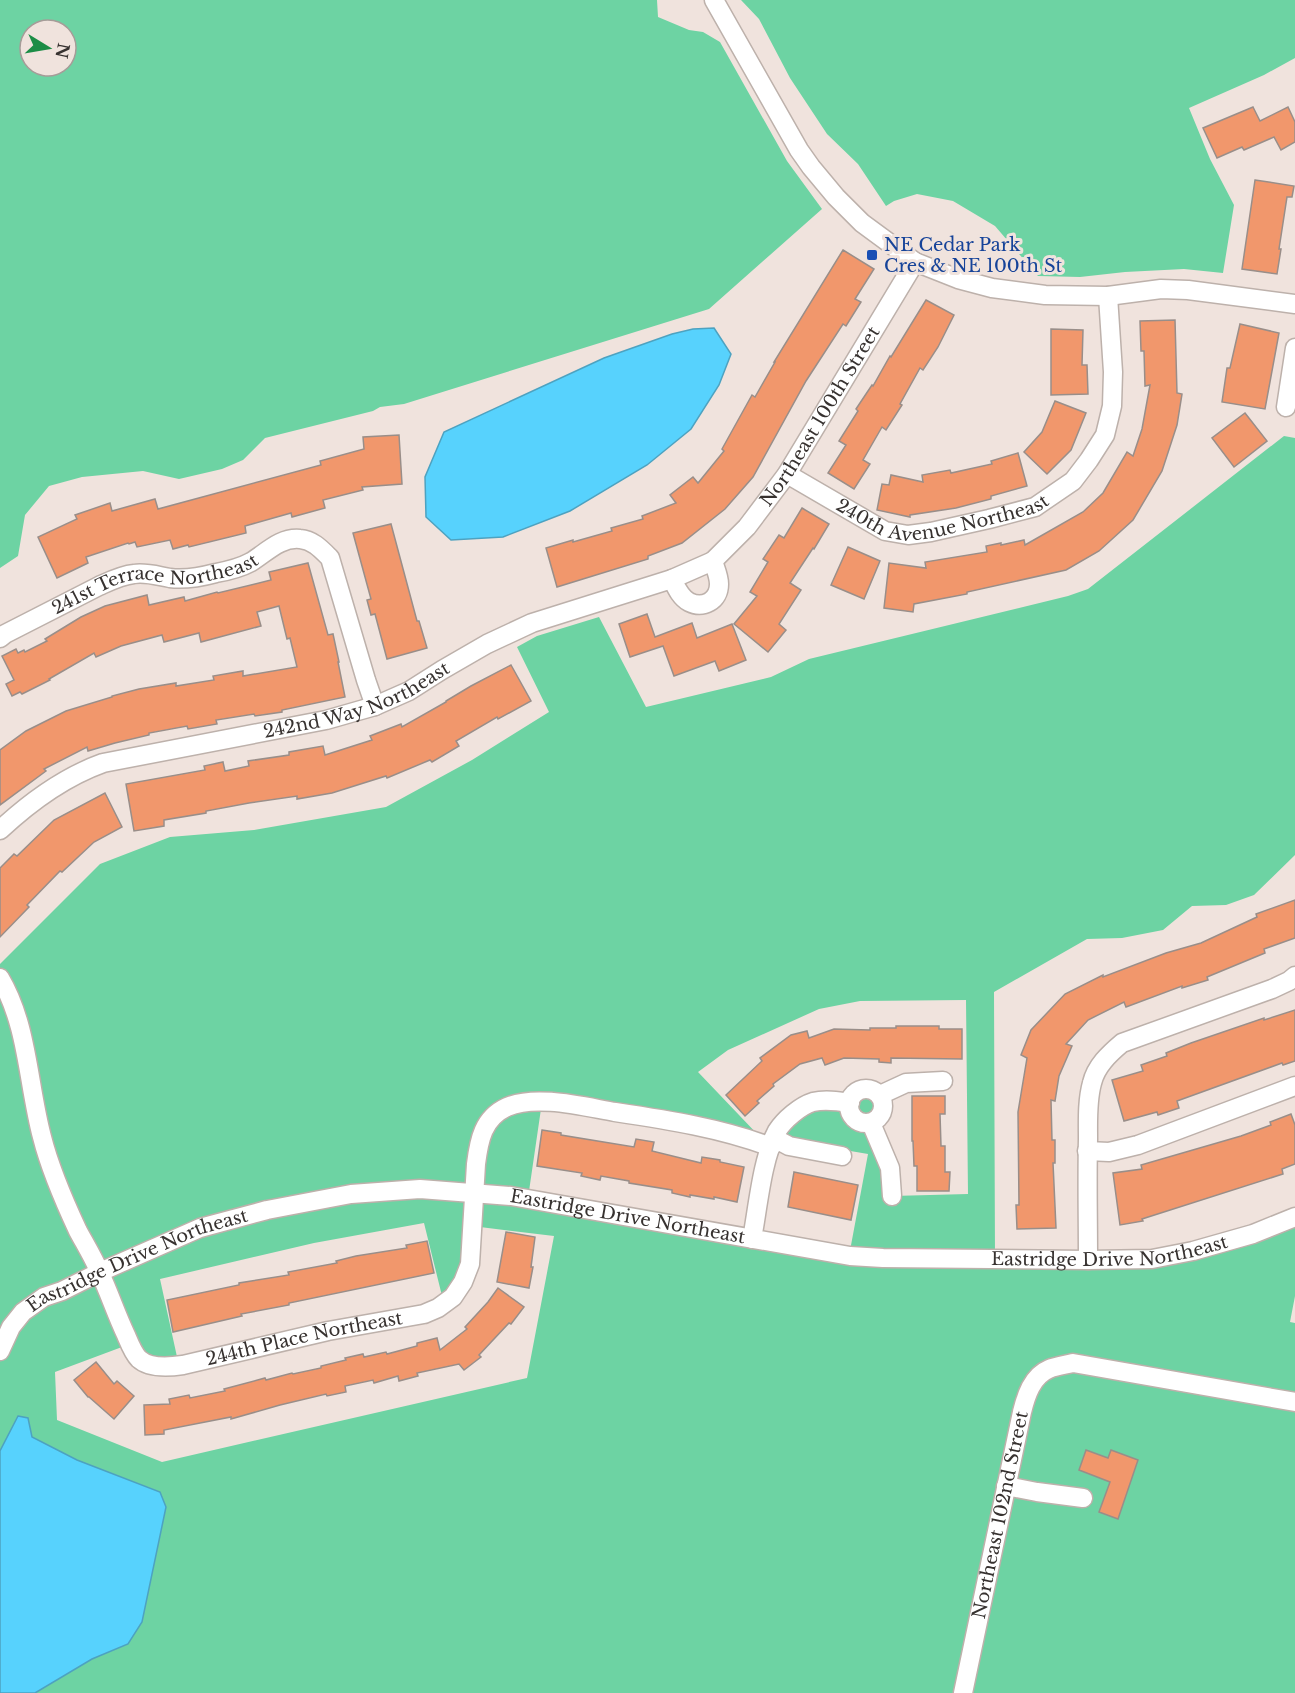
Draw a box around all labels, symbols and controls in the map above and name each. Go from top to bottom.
north arrow [18,18,78,78]
text: N [51,42,74,60]
place label: NE Cedar Park Cres & NE 100th St [884,234,1063,277]
marker: NE Cedar Park Cres & NE 100th St [865,248,879,262]
street label: Northeast 100th Street [755,322,885,511]
street label: 240th Avenue Northeast [830,483,1054,509]
text: 240th Avenue Northeast [832,490,1053,547]
street label: 241st Terrace Northeast [48,549,263,619]
street label: 242nd Way Northeast [261,657,454,743]
street label: Eastridge Drive Northeast [508,1185,747,1248]
street label: Eastridge Drive Northeast [22,1205,250,1317]
street label: Eastridge Drive Northeast [991,1231,1230,1271]
street label: 244th Place Northeast [204,1307,404,1370]
street label: Northeast 102nd Street [968,1409,1033,1621]

